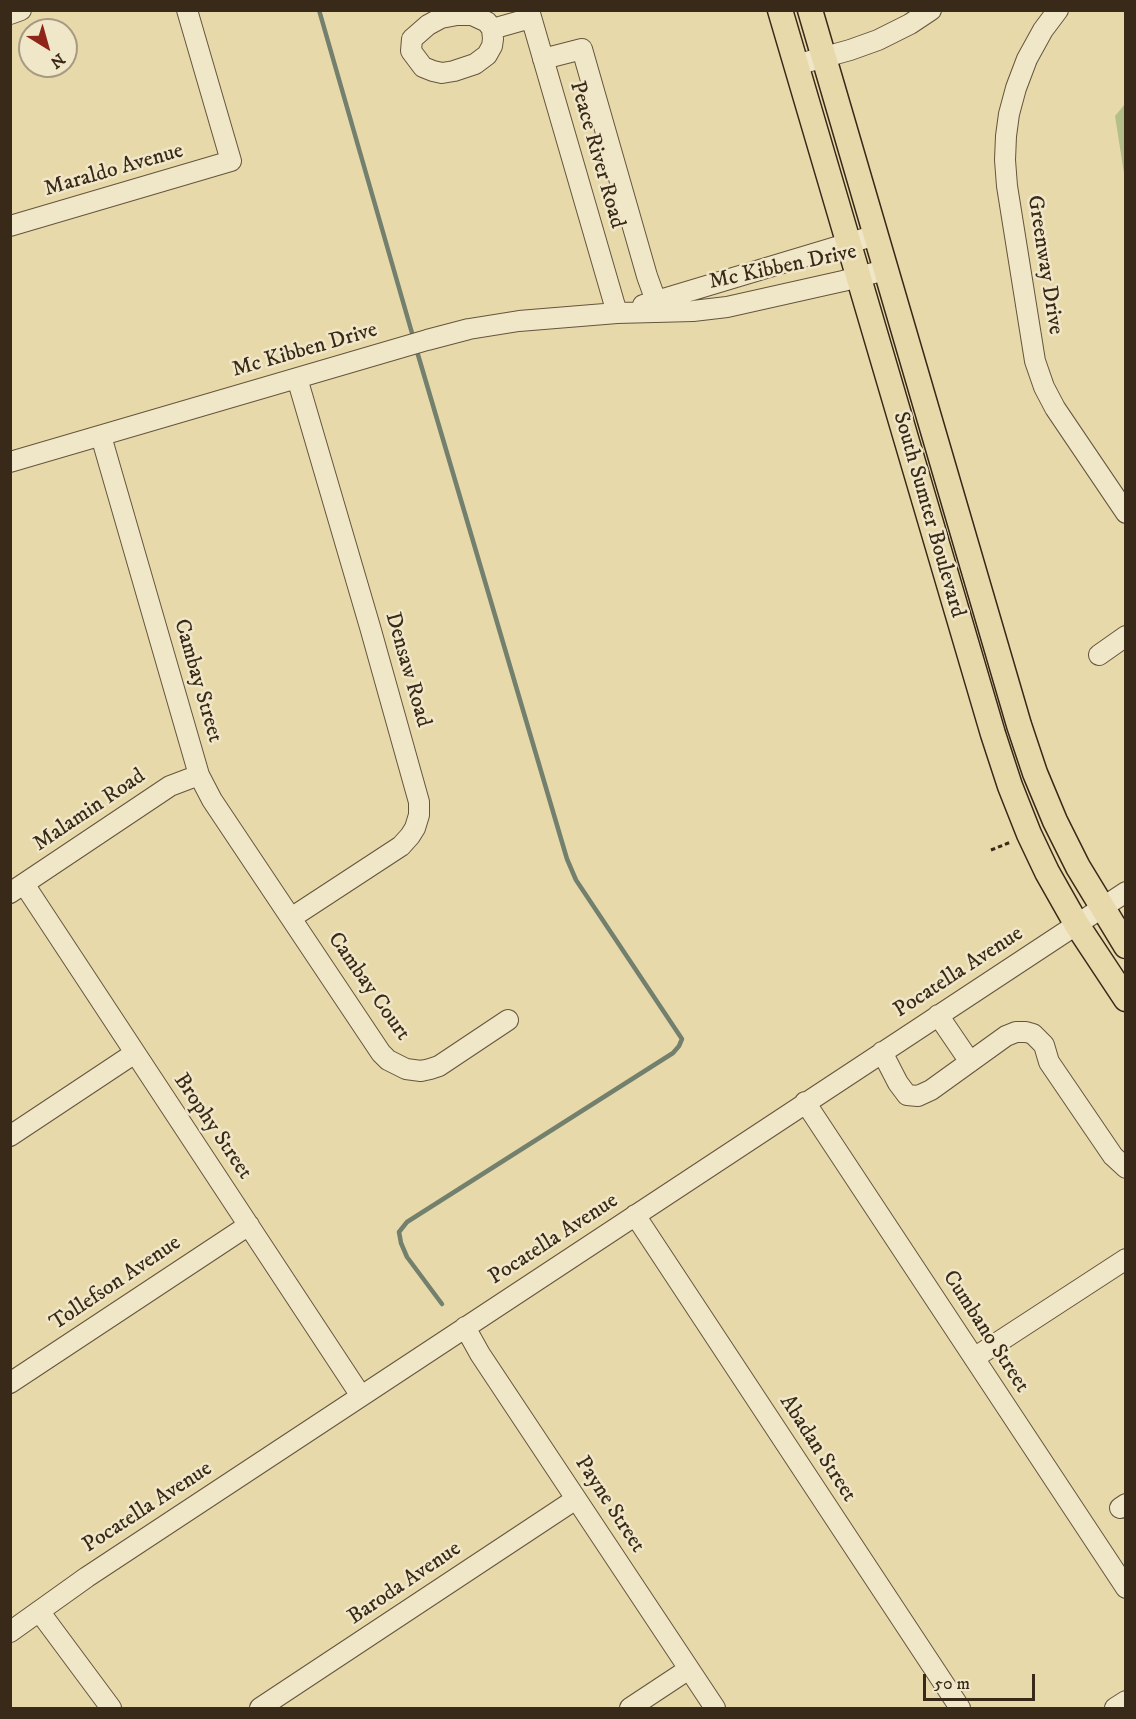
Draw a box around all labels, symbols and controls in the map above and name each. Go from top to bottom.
north arrow [18,18,78,78]
text: N [46,49,69,73]
street label: Peace River Road [562,78,630,232]
street label: Maraldo Avenue [41,139,187,203]
street label: Greenway Drive [1020,194,1068,336]
street label: Mc Kibben Drive [707,239,859,297]
street label: Mc Kibben Drive [229,318,381,384]
street label: South Sumter Boulevard [886,409,970,621]
street label: Densaw Road [378,610,436,730]
street label: Cambay Street [167,616,227,746]
street label: Malamin Road [29,764,151,858]
street label: Pocatella Avenue [889,921,1029,1025]
street label: Cambay Court [321,928,415,1046]
street label: Brophy Street [167,1069,257,1185]
street label: Pocatella Avenue [484,1188,624,1292]
street label: Tollefson Avenue [46,1231,186,1337]
street label: Cumbano Street [936,1266,1034,1398]
street label: Abadan Street [773,1391,861,1507]
street label: Payne Street [568,1452,650,1558]
street label: Pocatella Avenue [78,1456,218,1560]
street label: Baroda Avenue [343,1537,467,1631]
scale bar [926,1662,1038,1700]
text: 50 m [934,1673,970,1695]

